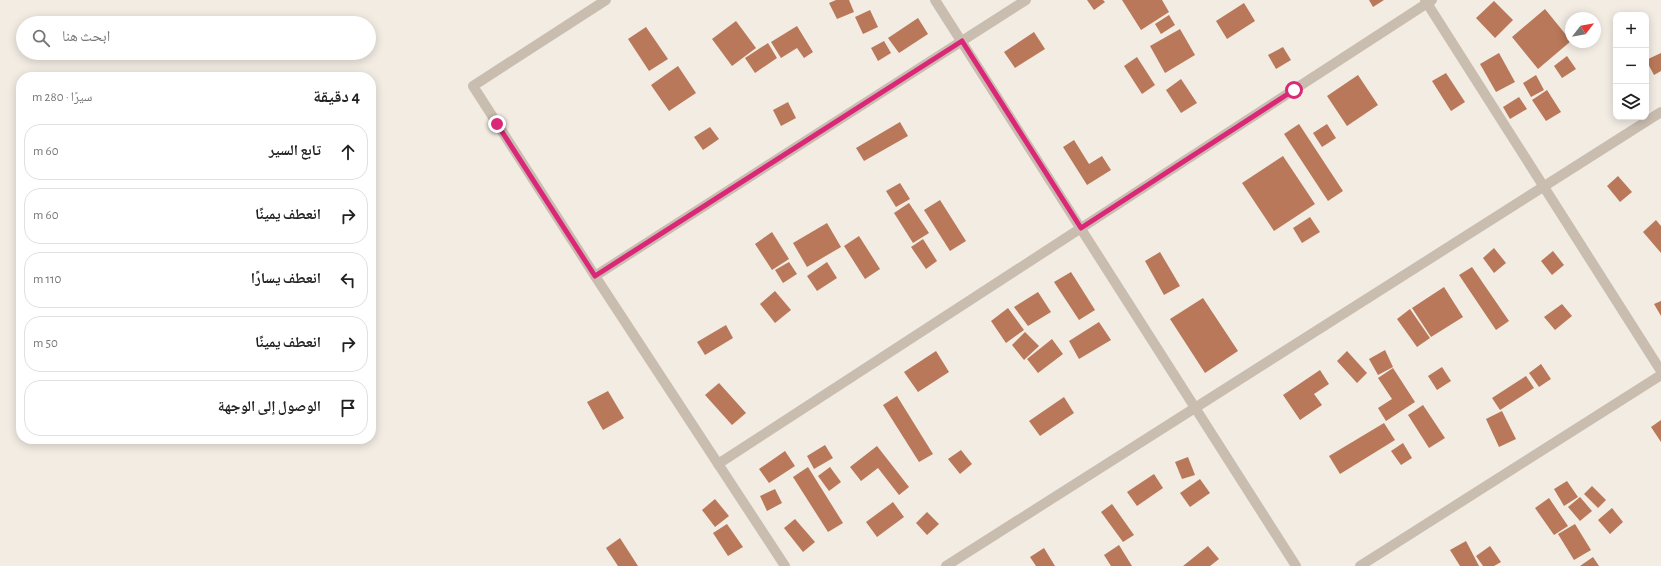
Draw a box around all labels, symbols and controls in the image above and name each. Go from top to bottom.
north arrow [1565,12,1601,48]
map controls [1613,12,1649,120]
button: + [1613,12,1649,48]
search box [16,16,376,60]
icon: search [30,27,52,49]
text: ابحث هنا [62,29,110,44]
button: − [1613,48,1649,84]
route start [1285,81,1303,99]
button: layers [1613,84,1649,120]
text: 4 دقيقة [313,88,360,105]
text: سيرًا · 280 m [32,91,92,104]
route end [488,115,506,133]
icon: ahead [337,141,359,163]
text: تابع السير [269,143,321,158]
text: 60 m [33,145,59,158]
icon: right [337,205,359,227]
text: انعطف يمينًا [255,207,321,222]
text: 60 m [33,209,59,222]
icon: left [337,269,359,291]
text: انعطف يسارًا [251,271,321,286]
text: 110 m [33,273,61,286]
icon: right [337,333,359,355]
text: انعطف يمينًا [255,335,321,350]
text: 50 m [33,337,58,350]
icon: arrive [337,397,359,419]
text: الوصول إلى الوجهة [218,399,321,414]

